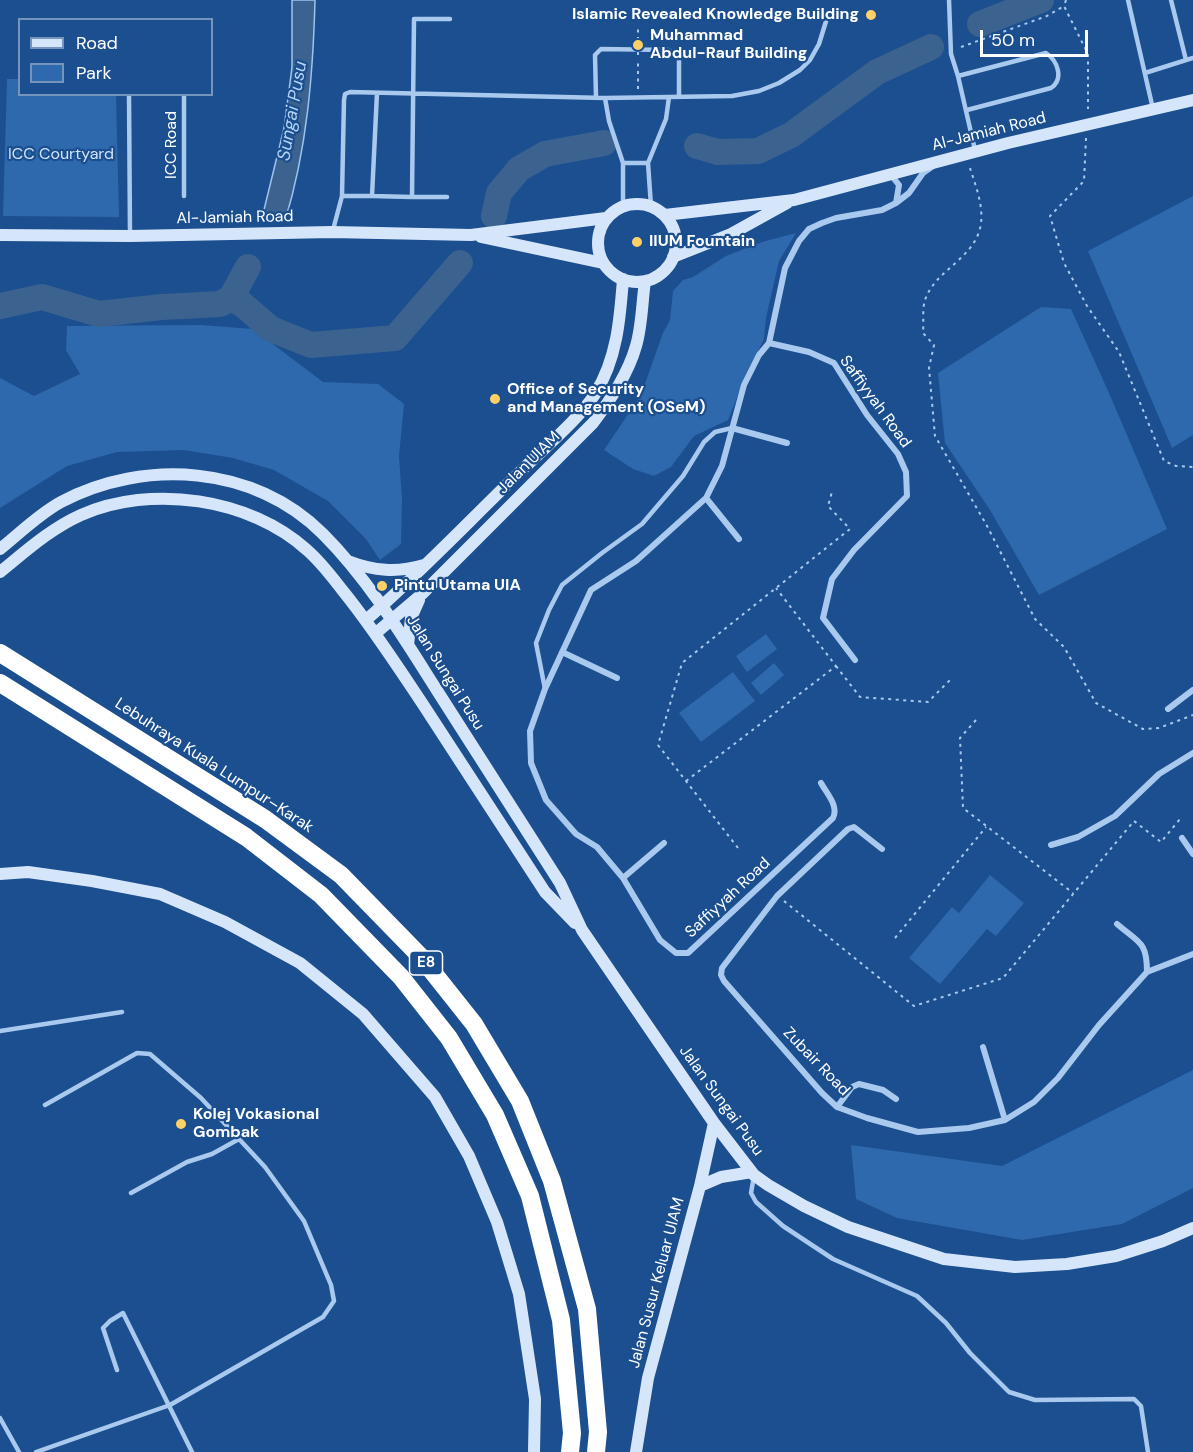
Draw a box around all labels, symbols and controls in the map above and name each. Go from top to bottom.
place label: Islamic Revealed Knowledge Building [572,5,859,25]
marker: Islamic Revealed Knowledge Building [864,8,878,22]
legend [18,18,213,96]
scale bar [983,18,1091,56]
place label: Muhammad Abdul-Rauf Building [650,26,807,64]
text: 50 m [991,28,1035,52]
text: Road [76,31,118,55]
marker: Muhammad Abdul-Rauf Building [631,38,645,52]
water label: Sungai Pusu [274,59,312,163]
text: Park [76,61,112,85]
street label: Al-Jamiah Road [930,109,1048,155]
street label: ICC Road [162,111,182,179]
park label: ICC Courtyard [8,145,114,165]
street label: Al-Jamiah Road [176,207,294,229]
place label: IIUM Fountain [649,232,755,252]
marker: IIUM Fountain [630,235,644,249]
street label: Saffiyyah Road [835,352,915,452]
place label: Office of Security and Management (OSeM) [507,380,705,418]
marker: Office of Security and Management (OSeM) [488,392,502,406]
street label: Jalan UIAM [494,428,564,498]
place label: Pintu Utama UIA [394,576,521,596]
marker: Pintu Utama UIA [375,579,389,593]
street label: Jalan Sungai Pusu [402,612,488,734]
street label: Lebuhraya Kuala Lumpur–Karak [111,695,317,837]
street label: Saffiyyah Road [682,854,774,942]
road number: E8 [410,951,442,975]
street label: Zubair Road [779,1024,853,1100]
street label: Jalan Sungai Pusu [675,1042,767,1160]
place label: Kolej Vokasional Gombak [193,1105,319,1143]
marker: Kolej Vokasional Gombak [174,1117,188,1131]
street label: Jalan Susur Keluar UIAM [625,1195,689,1371]

